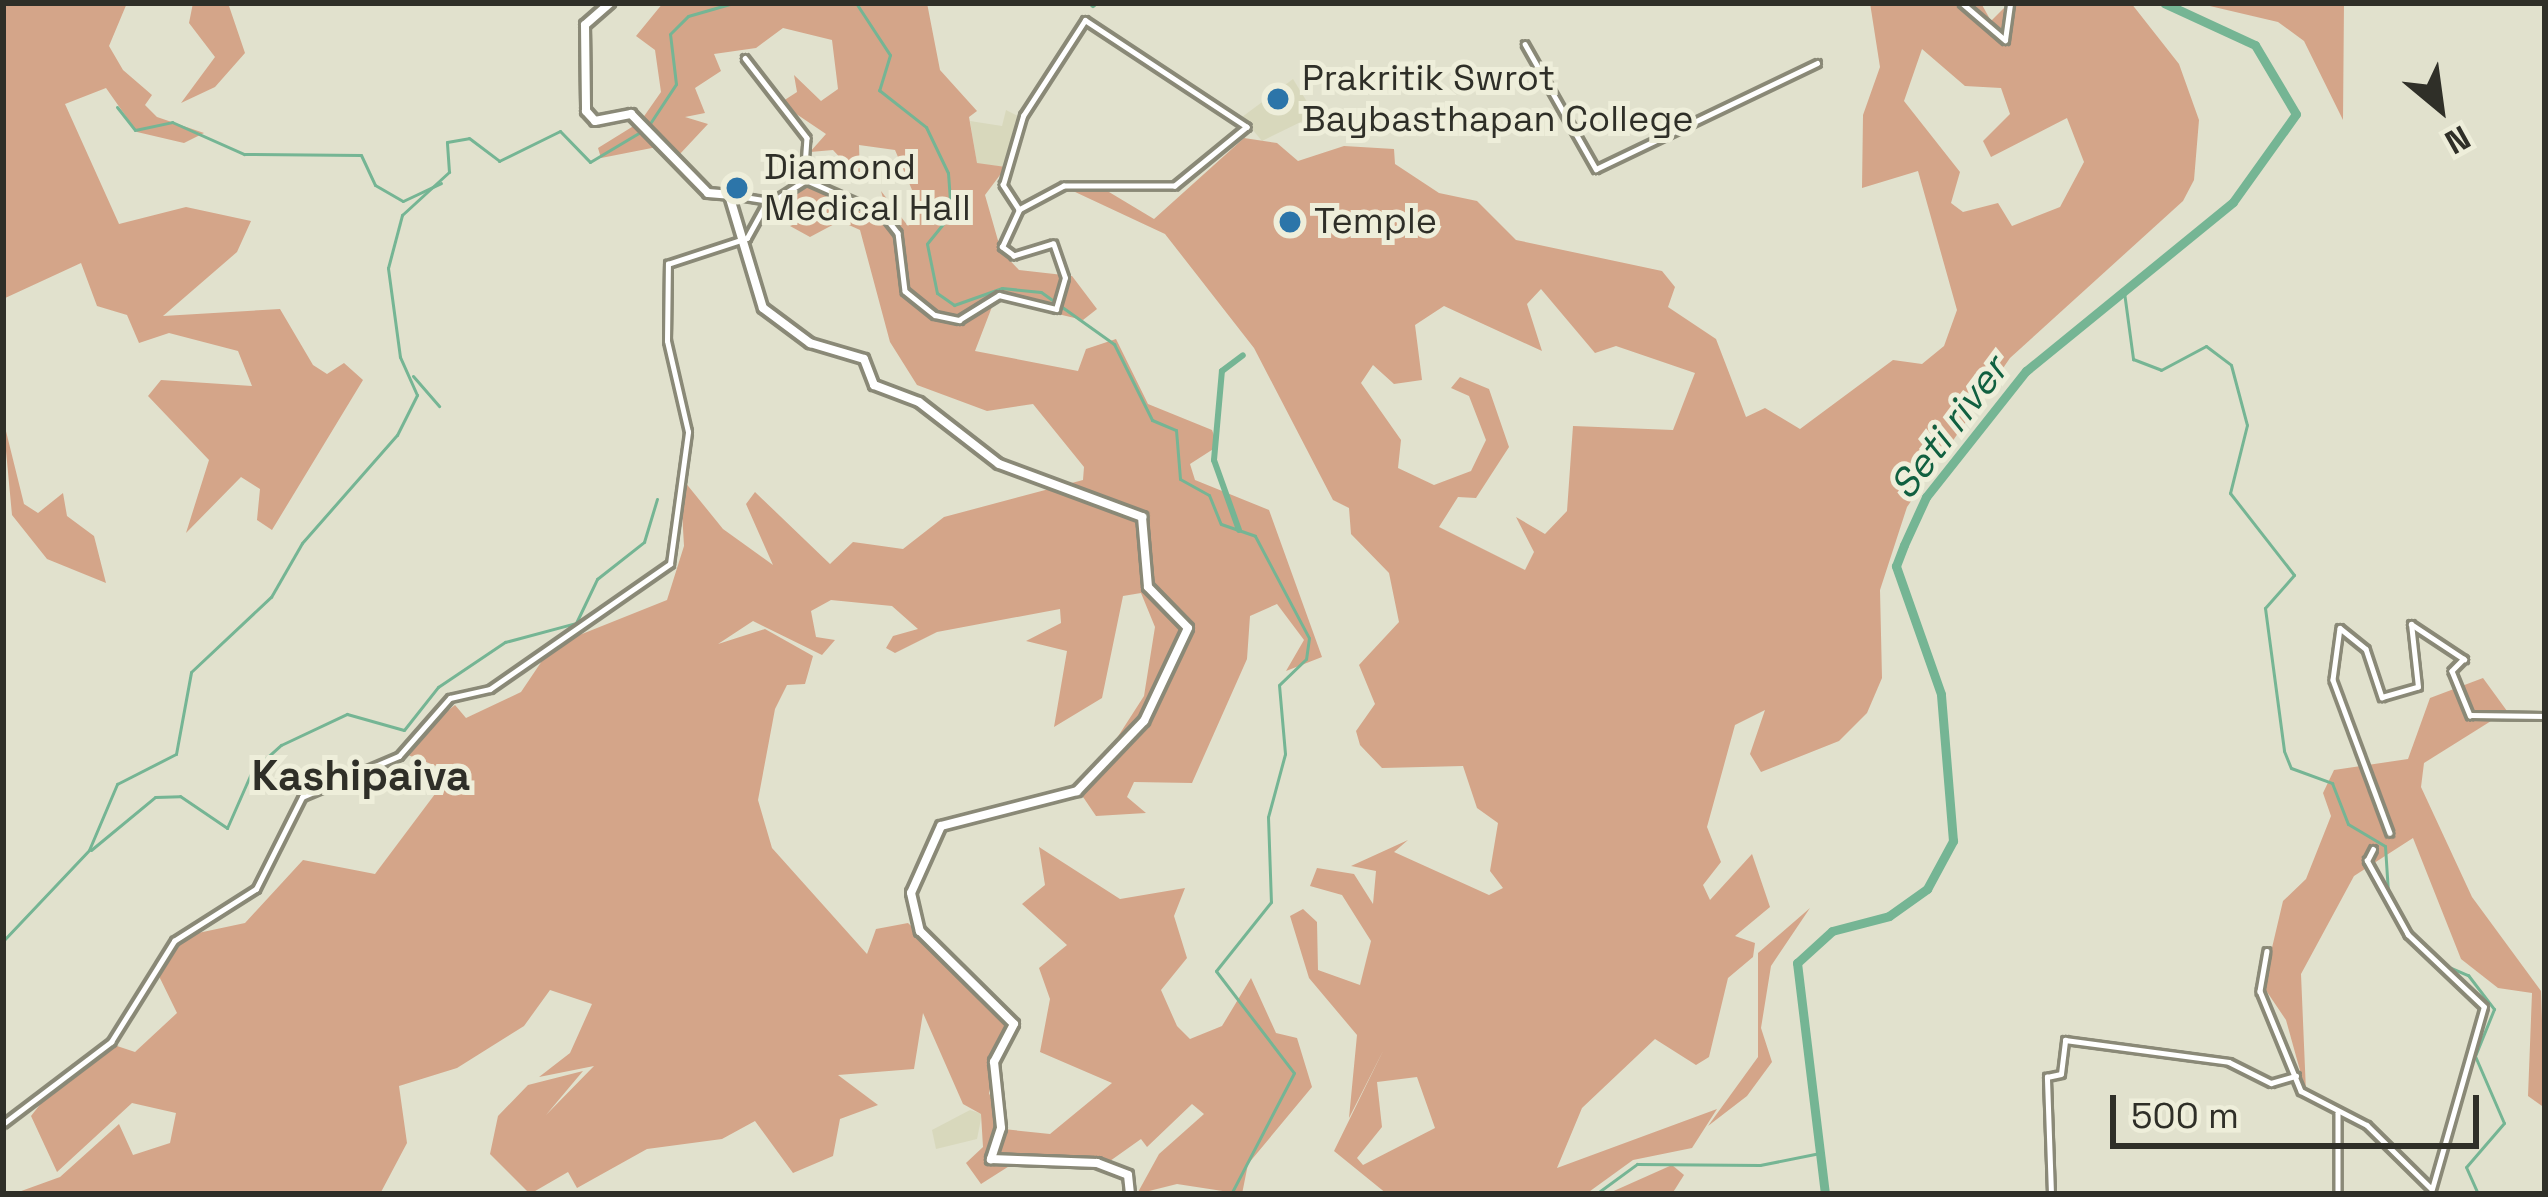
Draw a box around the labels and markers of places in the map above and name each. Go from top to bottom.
place label: Prakritik Swrot Baybasthapan College [1302,56,1694,141]
marker: Prakritik Swrot Baybasthapan College [1265,86,1291,112]
place label: Diamond Medical Hall [764,145,971,230]
marker: Diamond Medical Hall [721,172,753,204]
place label: Temple [1314,200,1437,244]
marker: Temple [1277,209,1303,235]

